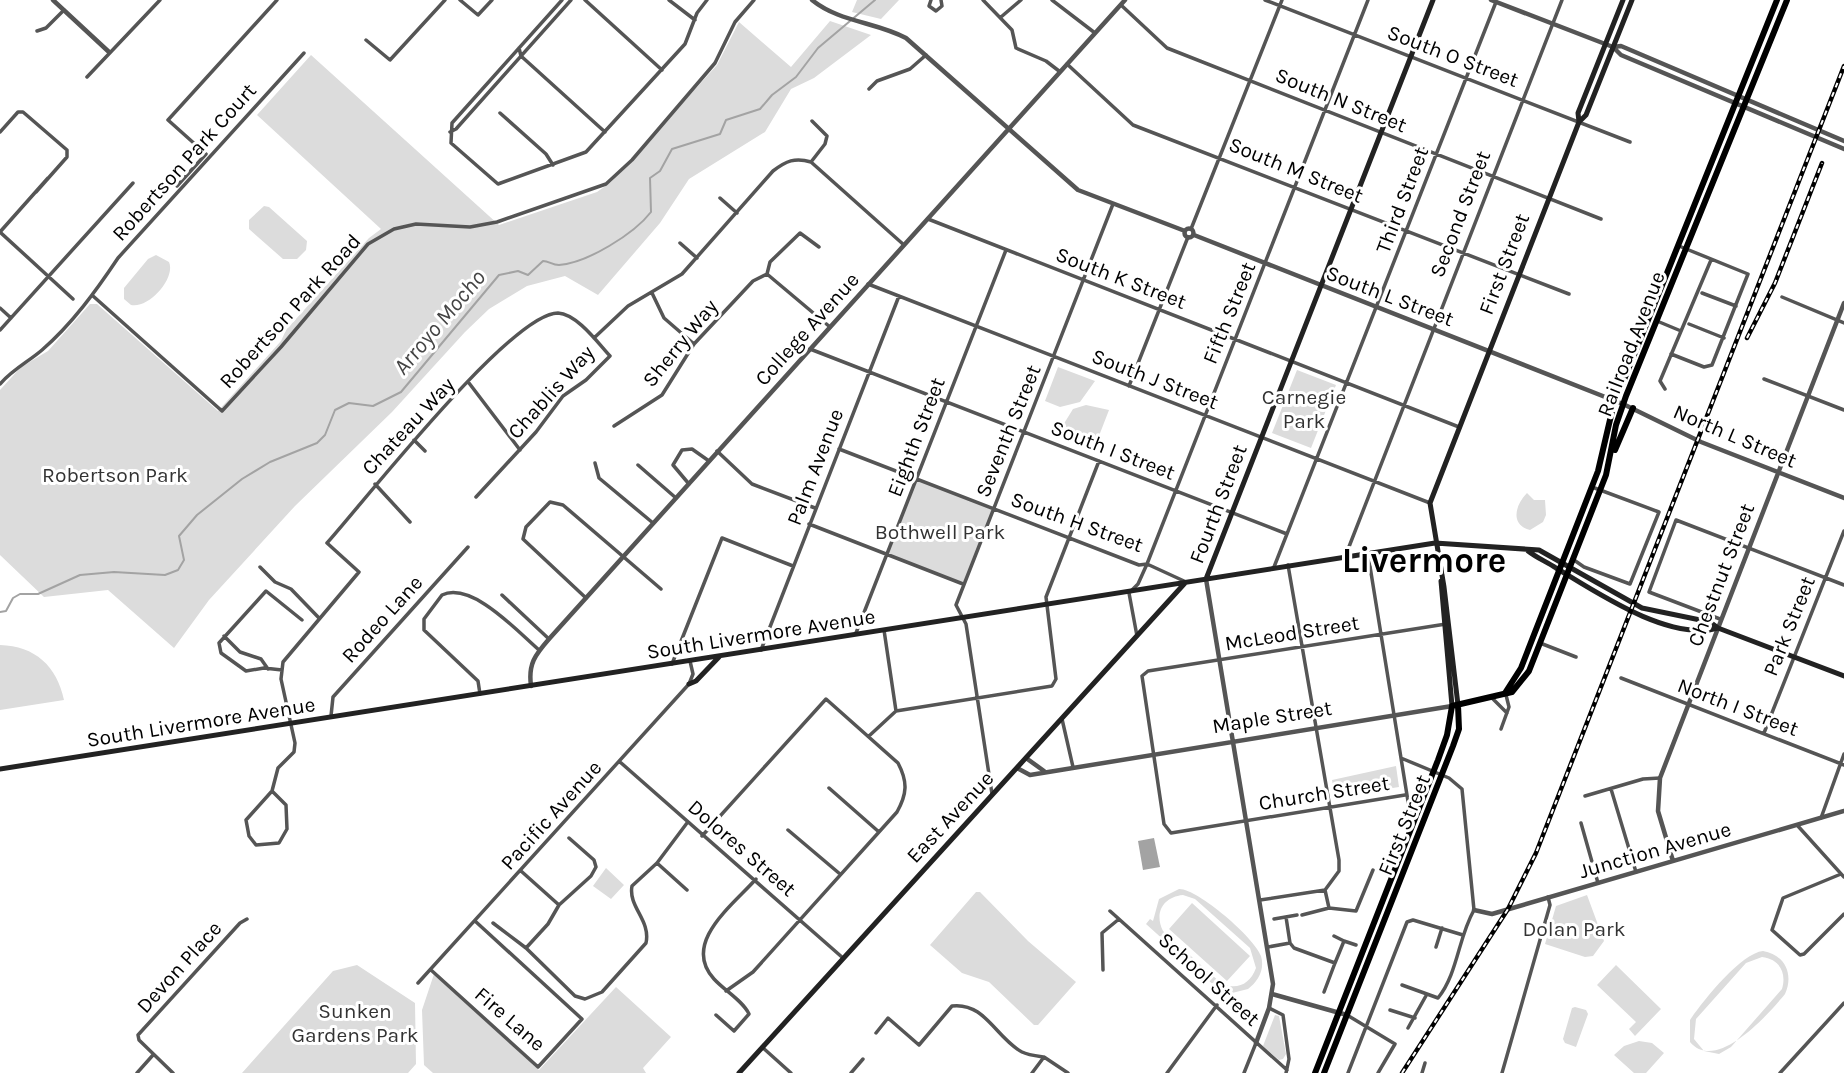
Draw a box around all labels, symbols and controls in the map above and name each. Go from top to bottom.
street label: South O Street [1384,20,1522,92]
street label: South N Street [1272,63,1410,137]
street label: Robertson Park Court [107,78,261,246]
street label: South M Street [1225,132,1367,208]
street label: Third Street [1371,143,1433,257]
street label: Second Street [1425,147,1495,281]
street label: First Street [1474,210,1534,318]
street label: Robertson Park Road [214,229,366,393]
street label: South K Street [1052,242,1190,314]
street label: Fifth Street [1198,258,1260,367]
street label: South L Street [1323,261,1457,331]
water label: Arroyo Mocho [388,264,491,380]
street label: College Avenue [750,268,864,390]
street label: Railroad Avenue [1592,268,1670,420]
street label: Sherry Way [637,294,723,392]
street label: Chablis Way [503,340,599,444]
street label: South J Street [1088,344,1222,414]
street label: Seventh Street [971,361,1046,501]
street label: Chateau Way [357,372,459,480]
street label: Eighth Street [882,374,950,500]
park label: Carnegie Park [1262,385,1346,433]
street label: North L Street [1670,399,1800,473]
street label: Palm Avenue [782,405,848,529]
street label: South I Street [1048,415,1179,485]
street label: Fourth Street [1184,441,1252,567]
park label: Robertson Park [42,463,188,487]
street label: South H Street [1008,487,1147,557]
street label: Chestnut Street [1683,500,1759,650]
park label: Bothwell Park [875,520,1005,544]
district label: Livermore [1342,540,1506,581]
street label: Rodeo Lane [337,571,427,667]
street label: Park Street [1758,573,1820,679]
street label: South Livermore Avenue [645,604,877,664]
street label: McLeod Street [1223,611,1361,655]
street label: North I Street [1674,673,1802,741]
street label: South Livermore Avenue [85,692,317,752]
street label: Maple Street [1210,696,1334,738]
street label: Pacific Avenue [496,755,606,875]
street label: East Avenue [902,766,998,868]
street label: Church Street [1257,771,1391,815]
street label: First Street [1373,771,1435,879]
street label: Dolores Street [683,795,801,901]
street label: Junction Avenue [1576,817,1734,883]
street label: Devon Place [132,916,226,1018]
park label: Dolan Park [1522,917,1626,941]
street label: School Street [1154,927,1265,1031]
street label: Fire Lane [470,982,550,1056]
park label: Sunken Gardens Park [291,999,419,1047]

